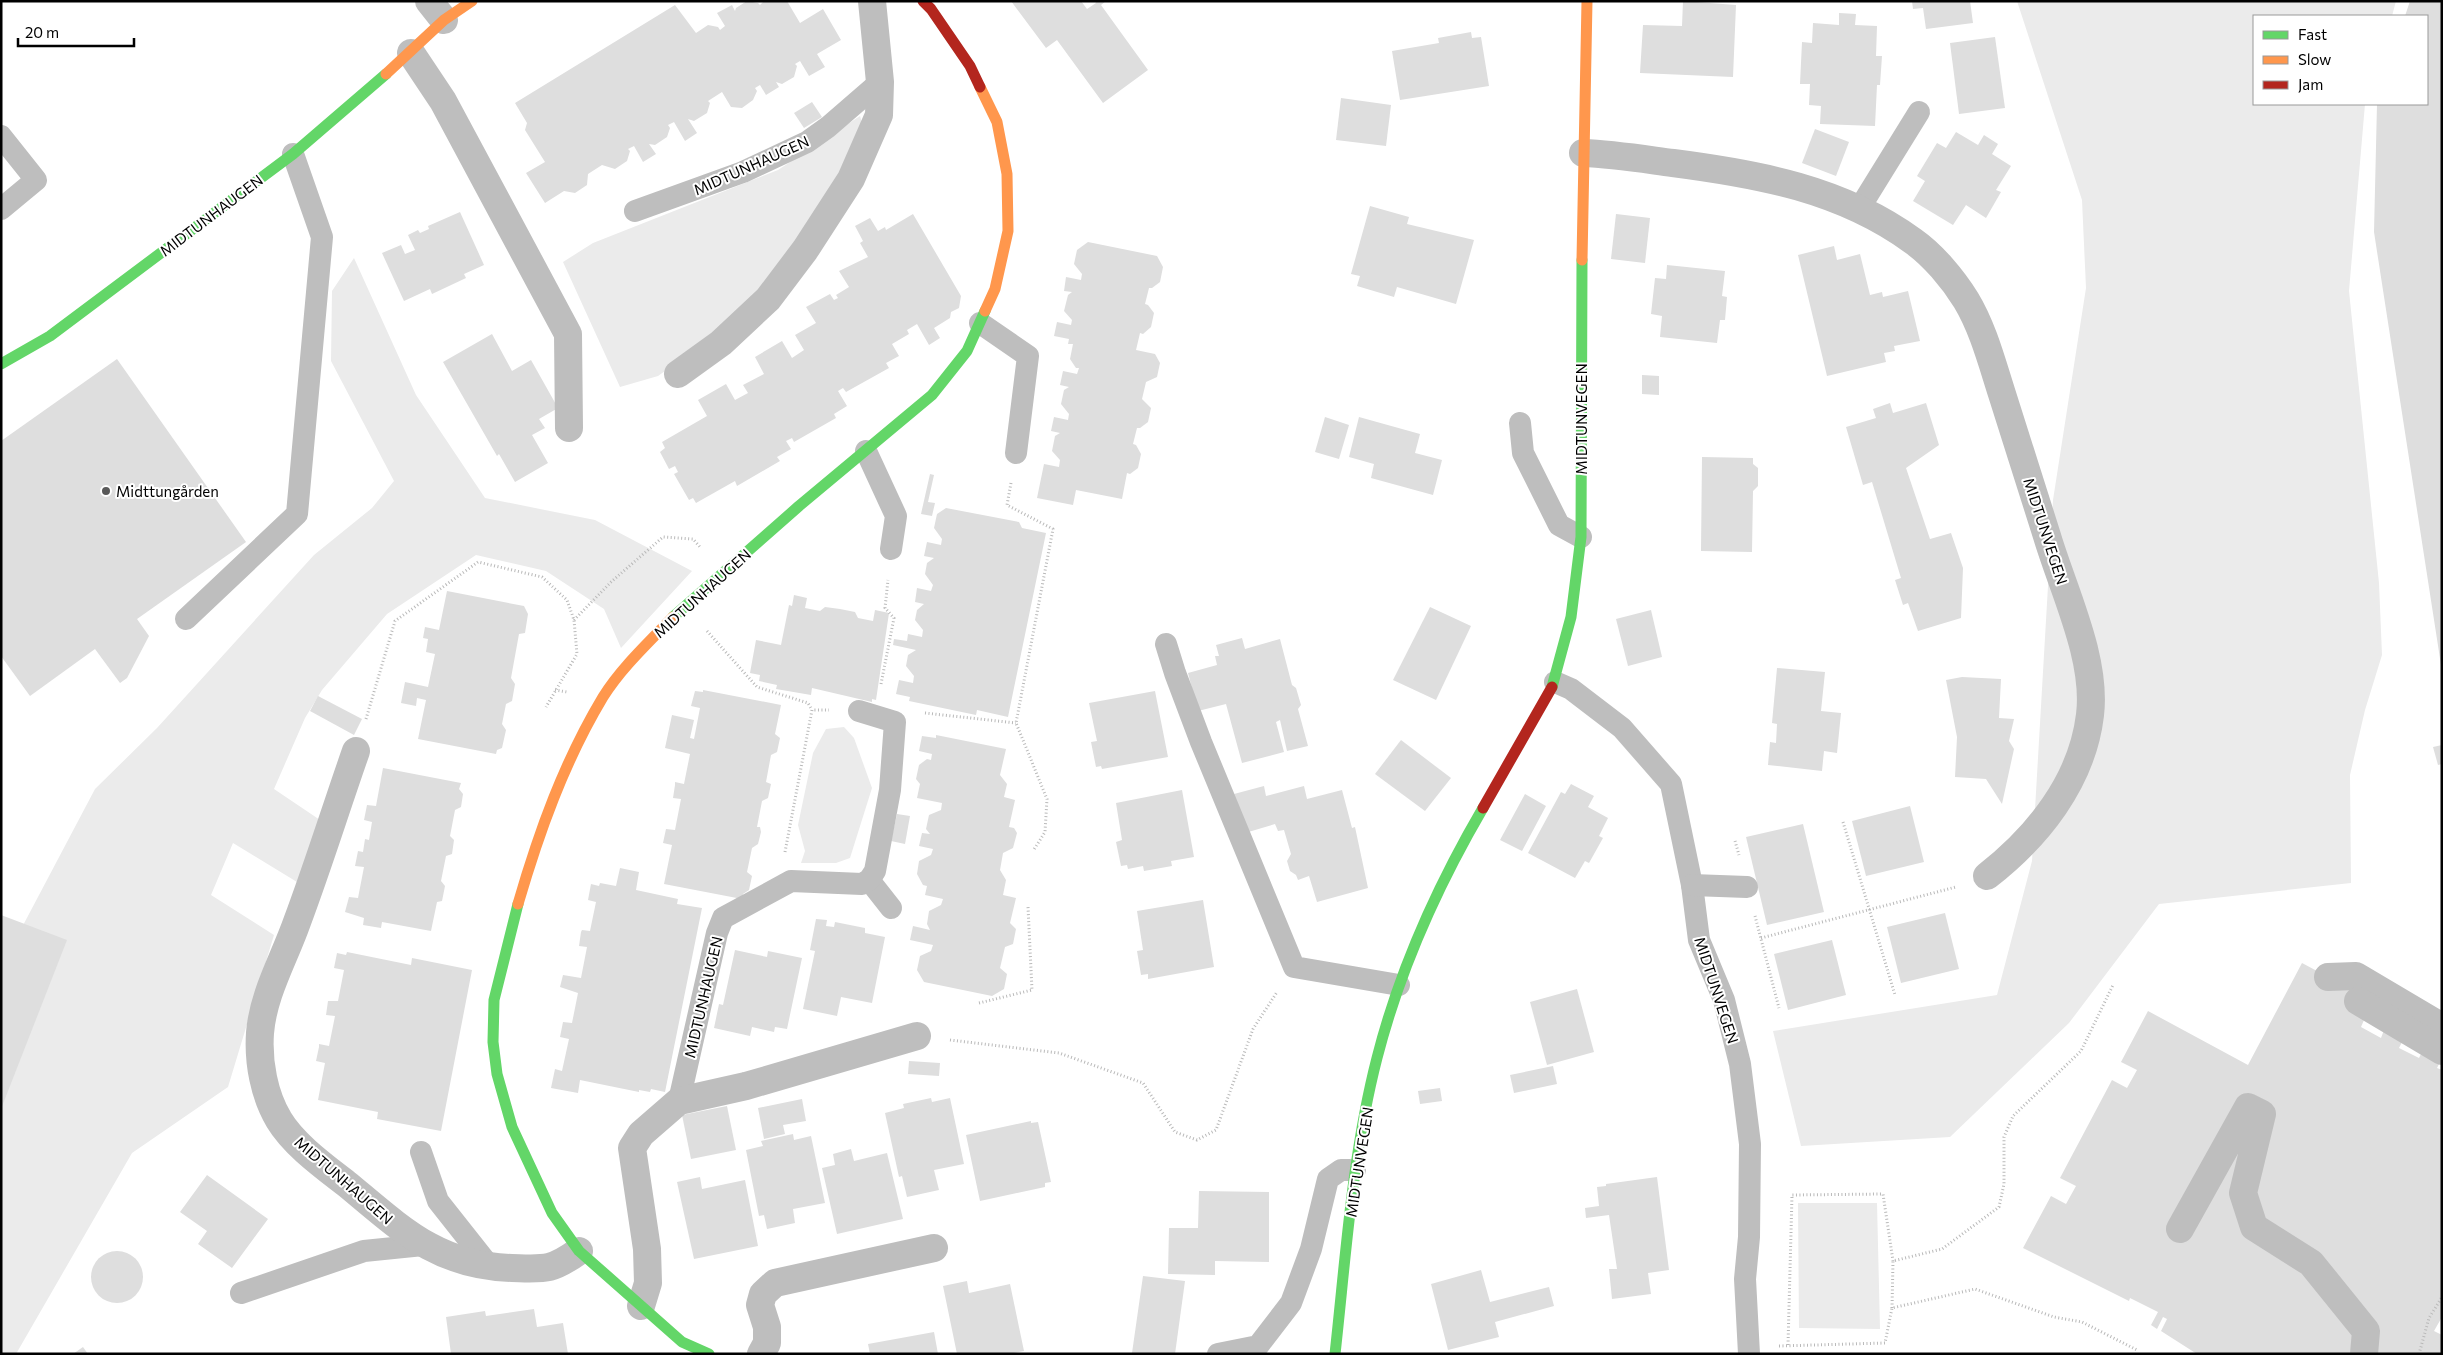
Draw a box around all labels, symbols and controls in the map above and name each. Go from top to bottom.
scale bar [18,15,134,47]
legend [2253,15,2428,105]
text: 20 m [25,23,59,41]
text: Fast [2298,25,2327,43]
text: Slow [2298,50,2331,68]
text: Jam [2298,75,2323,93]
street label: MIDTUNHAUGEN [691,131,811,199]
street label: MIDTUNHAUGEN [156,170,266,260]
street label: MIDTUNVEGEN [1572,363,1590,475]
street label: MIDTUNVEGEN [2020,475,2072,587]
place label: Midttungården [116,482,219,500]
marker: Midttungården [100,485,112,497]
street label: MIDTUNHAUGEN [650,545,754,641]
street label: MIDTUNHAUGEN [680,934,726,1060]
street label: MIDTUNVEGEN [1691,934,1743,1046]
street label: MIDTUNVEGEN [1341,1106,1377,1218]
street label: MIDTUNHAUGEN [291,1132,397,1228]

